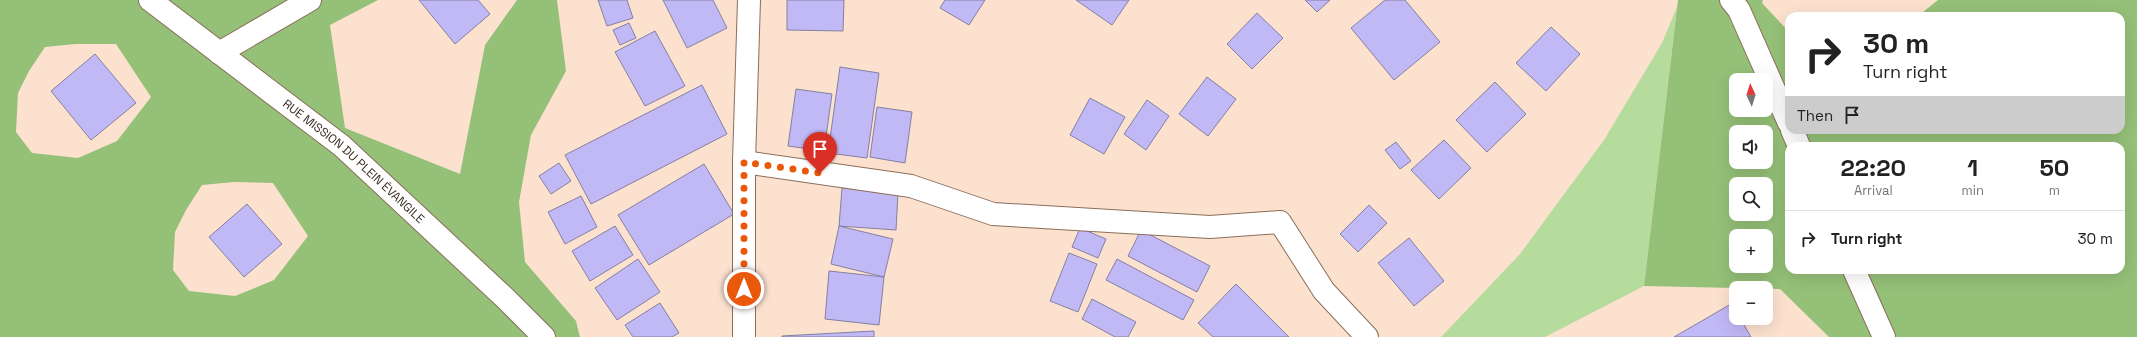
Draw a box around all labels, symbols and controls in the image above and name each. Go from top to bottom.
text: 30 m [1863,25,1929,61]
icon: right [1797,28,1849,80]
text: Turn right [1863,60,1947,83]
north arrow [1729,73,1773,117]
map controls [1729,73,1773,325]
street label: RUE MISSION DU PLEIN ÉVANGILE [280,96,428,227]
icon: arrive [1841,104,1863,126]
text: Then [1797,106,1833,125]
button: sound [1729,125,1773,169]
pin [803,132,837,173]
icon: arrive [809,138,831,160]
text: 22:20 [1841,152,1906,183]
text: 1 [1967,152,1978,183]
text: 50 [2039,152,2069,183]
button: search [1729,177,1773,221]
text: Arrival [1854,182,1893,199]
text: min [1962,182,1984,199]
text: m [2049,182,2060,199]
icon: right [1797,228,1819,250]
button: + [1729,229,1773,273]
text: Turn right [1831,229,1902,248]
text: 30 m [2078,229,2113,248]
position arrow [723,268,765,310]
button: − [1729,281,1773,325]

